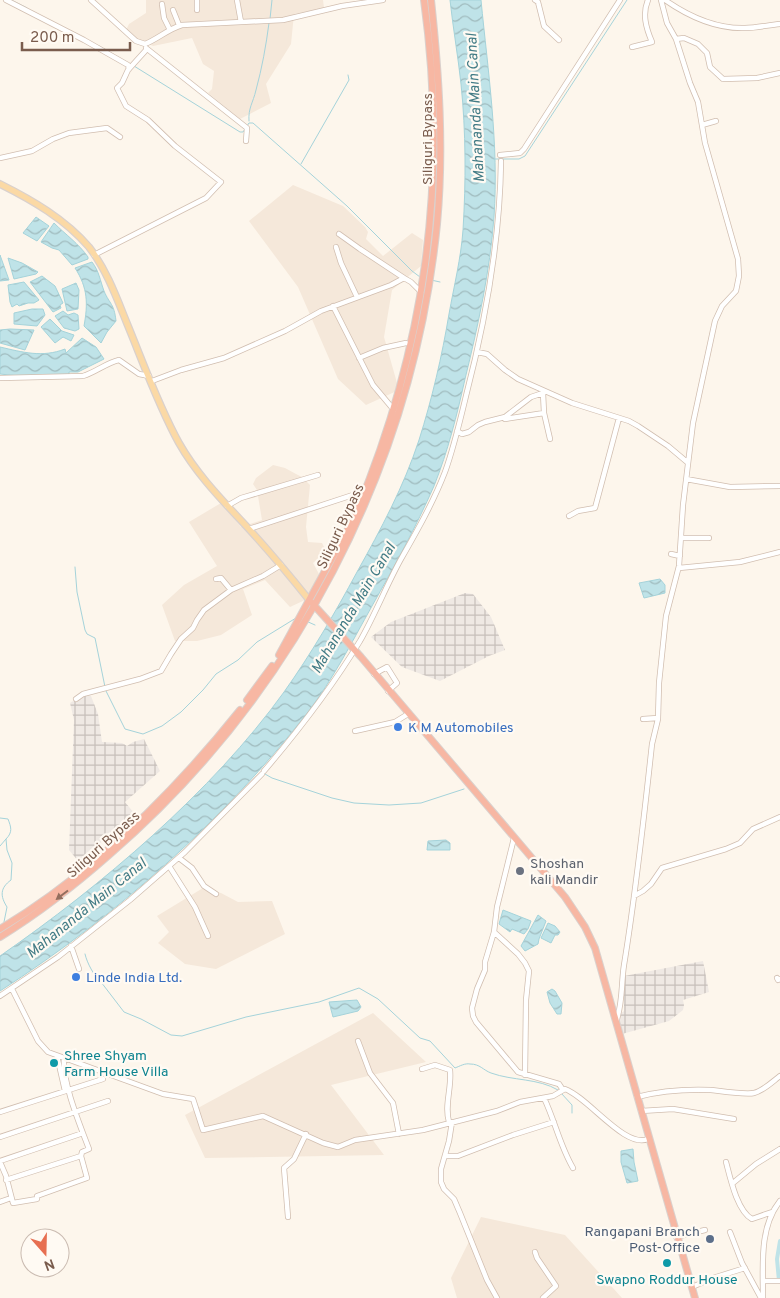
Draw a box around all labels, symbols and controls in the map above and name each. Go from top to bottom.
scale bar [22,20,130,52]
text: 200 m [30,29,75,48]
water label: Mahananda Main Canal [463,32,490,183]
street label: Siliguri Bypass [420,93,437,185]
street label: Siliguri Bypass [314,481,369,572]
water label: Mahananda Main Canal [308,539,401,678]
place label: K M Automobiles [408,720,514,737]
marker: K M Automobiles [392,721,404,733]
street label: Siliguri Bypass [64,808,144,882]
water label: Mahananda Main Canal [23,854,152,963]
place label: Shoshan kali Mandir [530,856,599,889]
marker: Shoshan kali Mandir [514,865,526,877]
one-way arrow [55,890,69,900]
place label: Linde India Ltd. [86,970,182,987]
marker: Linde India Ltd. [70,971,82,983]
place label: Shree Shyam Farm House Villa [64,1048,168,1081]
marker: Shree Shyam Farm House Villa [48,1057,60,1069]
place label: Rangapani Branch Post-Office [584,1224,700,1257]
north arrow [20,1228,70,1278]
marker: Rangapani Branch Post-Office [704,1233,716,1245]
text: N [41,1254,57,1274]
marker: Swapno Roddur House [661,1257,673,1269]
place label: Swapno Roddur House [596,1272,738,1289]

